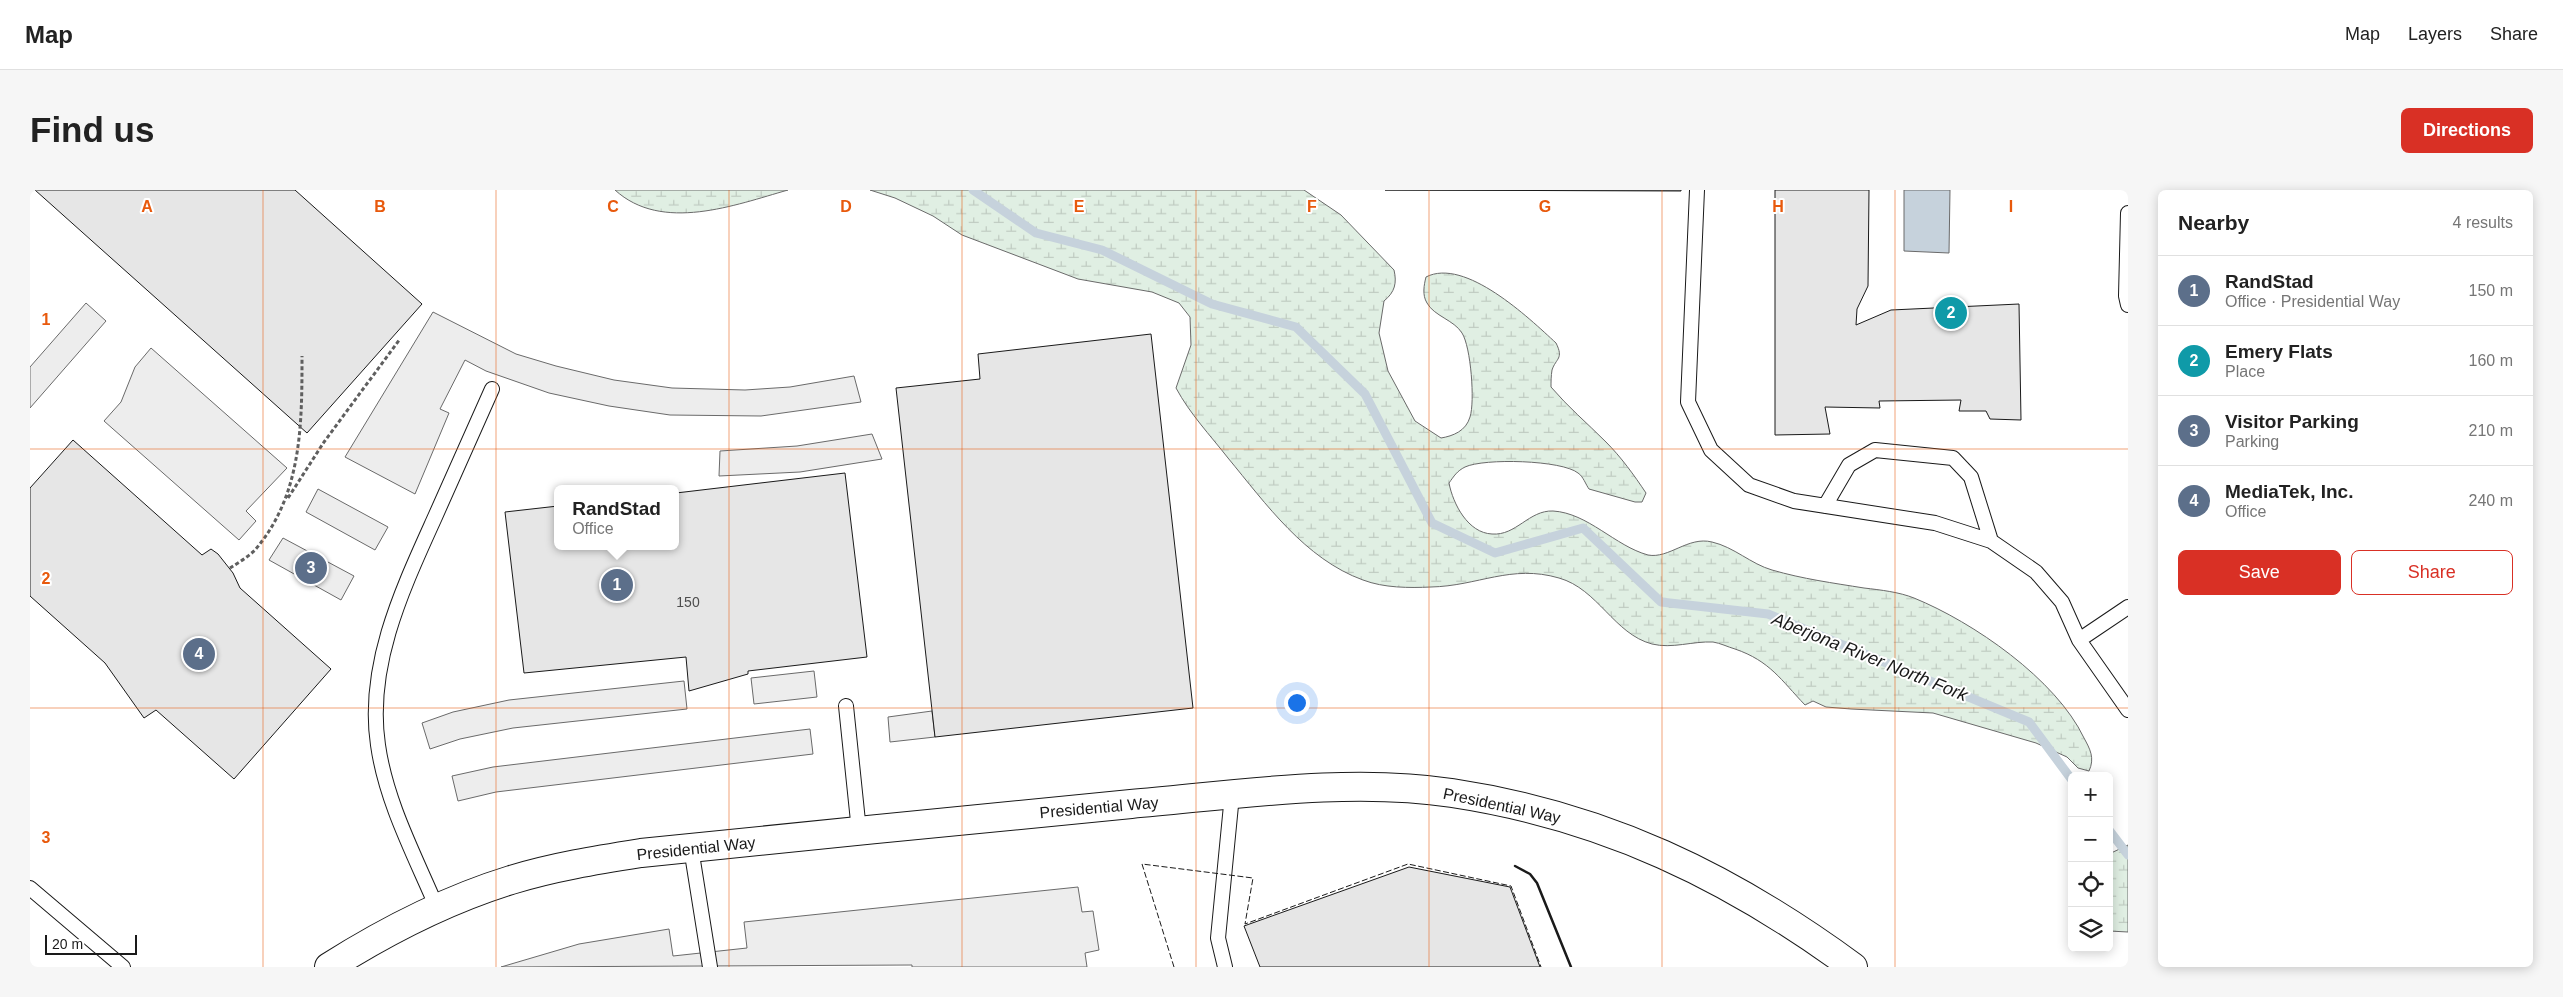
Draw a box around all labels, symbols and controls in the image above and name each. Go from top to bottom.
text: Map [25,21,73,48]
text: Map [2345,24,2380,44]
text: Layers [2408,24,2462,44]
text: Share [2490,24,2538,44]
button: Directions [2401,108,2533,153]
text: Find us [30,110,154,149]
text: A [141,198,153,215]
text: B [374,198,386,215]
text: C [607,198,619,215]
text: D [840,198,852,215]
text: E [1074,198,1085,215]
text: F [1307,198,1317,215]
text: G [1539,198,1551,215]
text: H [1772,198,1784,215]
text: I [2009,198,2013,215]
text: Nearby [2178,211,2249,234]
text: 4 results [2453,214,2513,231]
text: RandStad [2225,271,2314,292]
text: 1 [2190,282,2198,299]
text: 150 m [2469,282,2513,299]
text: Office · Presidential Way [2225,293,2400,310]
pin: 2 [1935,294,1967,332]
text: 1 [42,311,51,328]
text: Emery Flats [2225,341,2333,362]
text: 2 [2190,352,2198,369]
text: 160 m [2469,352,2513,369]
text: Place [2225,363,2265,380]
text: Visitor Parking [2225,411,2359,432]
text: 3 [2190,422,2198,439]
text: 210 m [2469,422,2513,439]
text: Parking [2225,433,2279,450]
text: MediaTek, Inc. [2225,481,2353,502]
popup [554,485,679,550]
text: 4 [2190,492,2198,509]
text: 240 m [2469,492,2513,509]
text: RandStad [572,498,661,519]
text: Office [2225,503,2267,520]
text: Office [572,520,614,537]
pin: 3 [295,549,327,587]
button: Save [2178,550,2341,595]
button: Share [2351,550,2513,595]
pin: 1 [601,566,633,604]
text: 2 [42,570,51,587]
house number: 150 [676,594,700,610]
water label: Aberjona River North Fork [1768,608,1972,706]
pin: 4 [183,635,215,673]
your location [1284,690,1310,716]
map controls [2068,772,2113,952]
button: + [2068,772,2113,817]
street label: Presidential Way [1442,785,1562,826]
street label: Presidential Way [1039,794,1159,821]
button: − [2068,817,2113,862]
text: 3 [42,829,51,846]
street label: Presidential Way [636,834,756,863]
button: locate [2068,862,2113,907]
button: layers [2068,907,2113,952]
scale bar [45,932,138,955]
text: 20 m [52,936,83,952]

